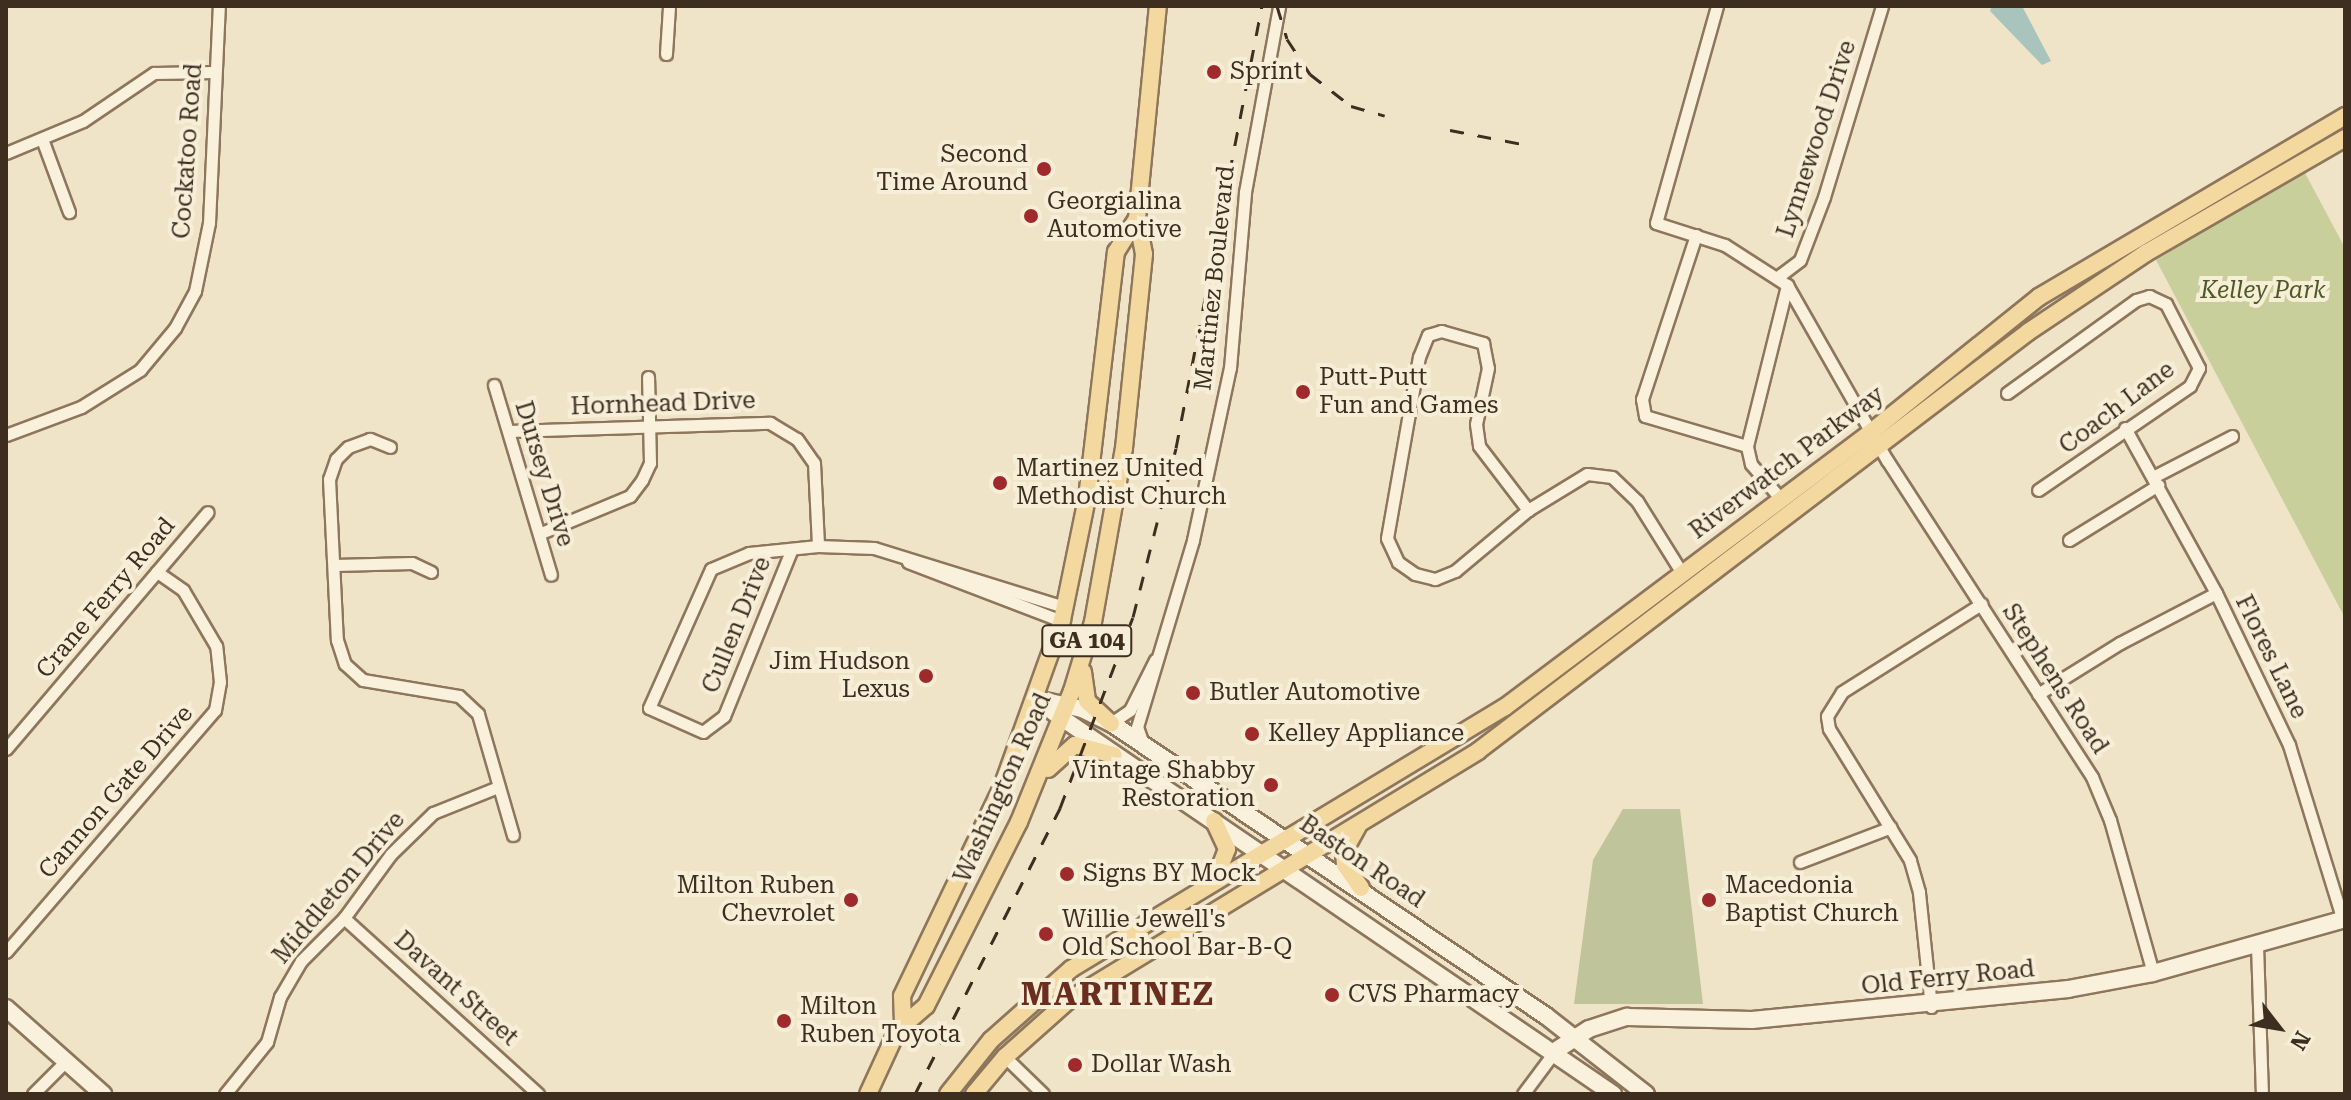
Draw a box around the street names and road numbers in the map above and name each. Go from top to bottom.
street label: Lynnewood Drive [1772,37,1862,241]
street label: Cockatoo Road [168,62,208,240]
street label: Martinez Boulevard [1189,164,1241,392]
street label: Coach Lane [2054,355,2180,461]
street label: Riverwatch Parkway [1684,381,1890,545]
street label: Hornhead Drive [570,386,756,422]
street label: Dursey Drive [508,398,580,550]
street label: Crane Ferry Road [30,512,182,684]
street label: Cullen Drive [697,553,777,697]
street label: Flores Lane [2229,591,2313,723]
street label: Stephens Road [1996,599,2114,759]
road number: GA 104 [1041,623,1133,659]
street label: Washington Road [948,689,1058,887]
street label: Cannon Gate Drive [33,700,199,884]
street label: Middleton Drive [267,806,411,970]
street label: Baston Road [1294,810,1430,914]
street label: Davant Street [388,926,524,1052]
street label: Old Ferry Road [1860,955,2036,1001]

